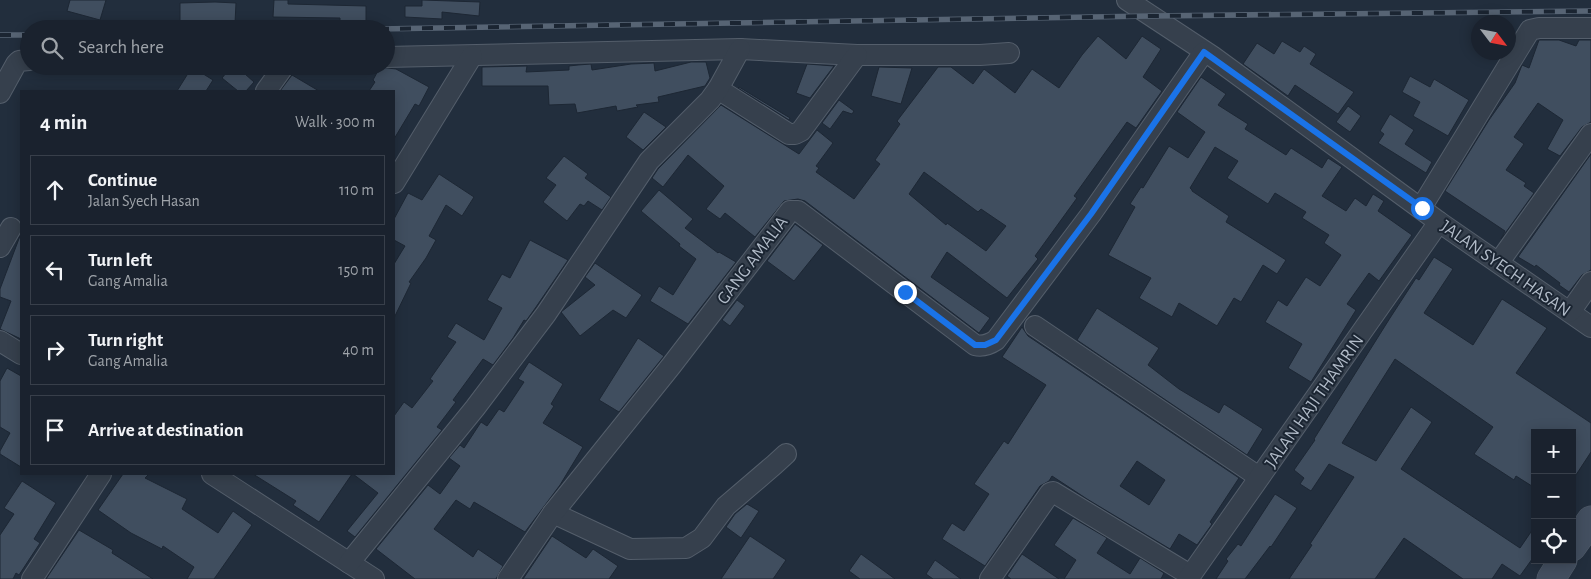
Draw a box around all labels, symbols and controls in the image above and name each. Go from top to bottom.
north arrow [1471,15,1516,60]
search box [20,20,395,75]
icon: search [38,34,66,62]
text: Search here [78,38,164,57]
text: 4 min [40,112,87,133]
text: Walk · 300 m [295,114,375,130]
text: Continue [88,171,157,190]
icon: ahead [41,176,69,204]
text: 110 m [339,182,374,198]
text: Jalan Syech Hasan [88,193,200,209]
route start [1411,197,1434,220]
street label: GANG AMALIA [714,213,792,308]
street label: JALAN SYECH HASAN [1437,217,1574,320]
text: Turn left [88,251,152,270]
icon: left [41,256,69,284]
text: 150 m [338,262,374,278]
text: Gang Amalia [88,273,168,289]
route end [894,281,917,304]
text: Turn right [88,331,163,350]
street label: JALAN HAJI THAMRIN [1262,332,1368,471]
icon: right [41,336,69,364]
text: 40 m [342,342,374,358]
text: Gang Amalia [88,353,168,369]
icon: arrive [41,416,69,444]
text: Arrive at destination [88,421,244,440]
map controls [1531,429,1576,564]
button: + [1531,429,1576,474]
button: − [1531,474,1576,519]
button: locate [1531,519,1576,564]

